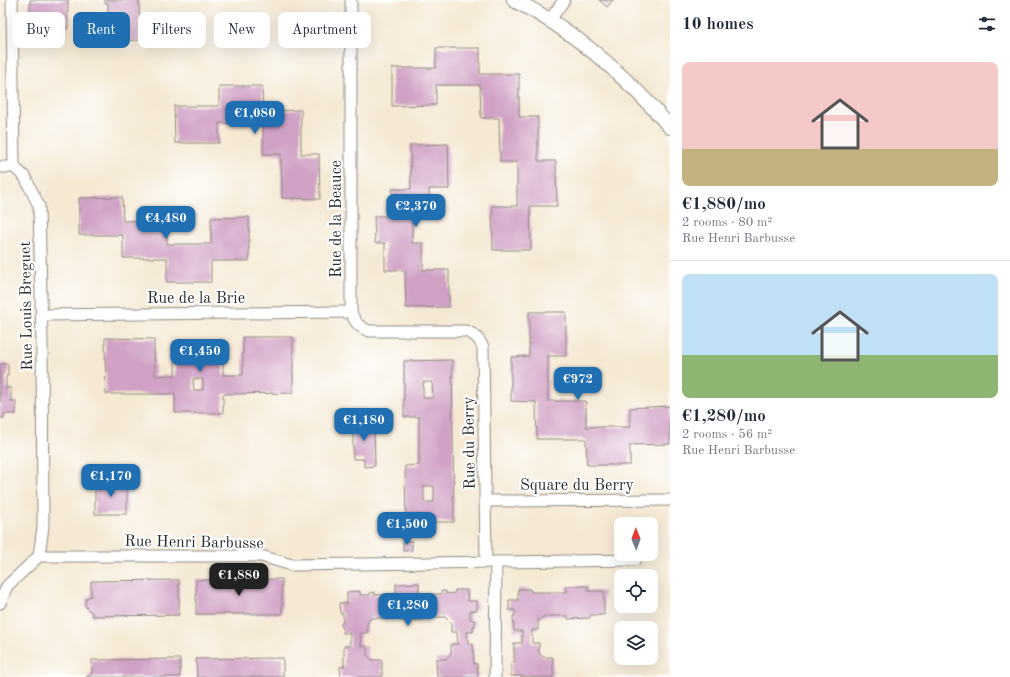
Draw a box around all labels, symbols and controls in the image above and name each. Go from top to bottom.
chip: Buy [12,12,65,48]
chip: Rent [73,12,130,48]
chip: Filters [138,12,206,48]
chip: New [214,12,270,48]
chip: Apartment [278,12,371,48]
icon: filters [976,13,998,35]
text: 10 homes [682,16,754,33]
icon: home [804,88,876,160]
pin: €1,080 [222,101,288,135]
text: €1,080 [234,107,276,120]
street label: Rue de la Beauce [329,160,345,278]
pin: €2,370 [383,194,449,228]
text: €1,880/mo [682,196,766,213]
text: €2,370 [395,200,437,213]
pin: €4,480 [133,206,199,240]
text: €4,480 [145,212,187,225]
text: 2 rooms · 80 m² [682,216,772,229]
text: Rue Henri Barbusse [682,232,795,245]
street label: Rue Louis Breguet [18,240,36,371]
street label: Rue de la Brie [147,291,245,307]
icon: home [804,300,876,372]
pin: €1,450 [167,339,233,373]
text: €1,450 [179,345,221,358]
pin: €972 [554,367,602,401]
text: €972 [563,373,593,386]
street label: Rue du Berry [461,396,479,490]
pin: €1,180 [331,408,397,442]
text: €1,280/mo [682,408,766,425]
text: €1,180 [343,414,385,427]
text: 2 rooms · 56 m² [682,428,772,441]
text: Rue Henri Barbusse [682,444,795,457]
pin: €1,170 [78,464,144,498]
text: €1,170 [90,470,132,483]
street label: Square du Berry [520,478,635,494]
pin: €1,500 [374,512,440,546]
north arrow [614,517,658,561]
map controls [614,517,658,665]
text: €1,500 [386,518,428,531]
street label: Rue Henri Barbusse [124,534,264,552]
pin: €1,880 [206,563,272,597]
text: €1,880 [218,569,260,582]
button: locate [614,569,658,613]
pin: €1,280 [375,593,441,627]
text: €1,280 [387,599,429,612]
button: layers [614,621,658,665]

